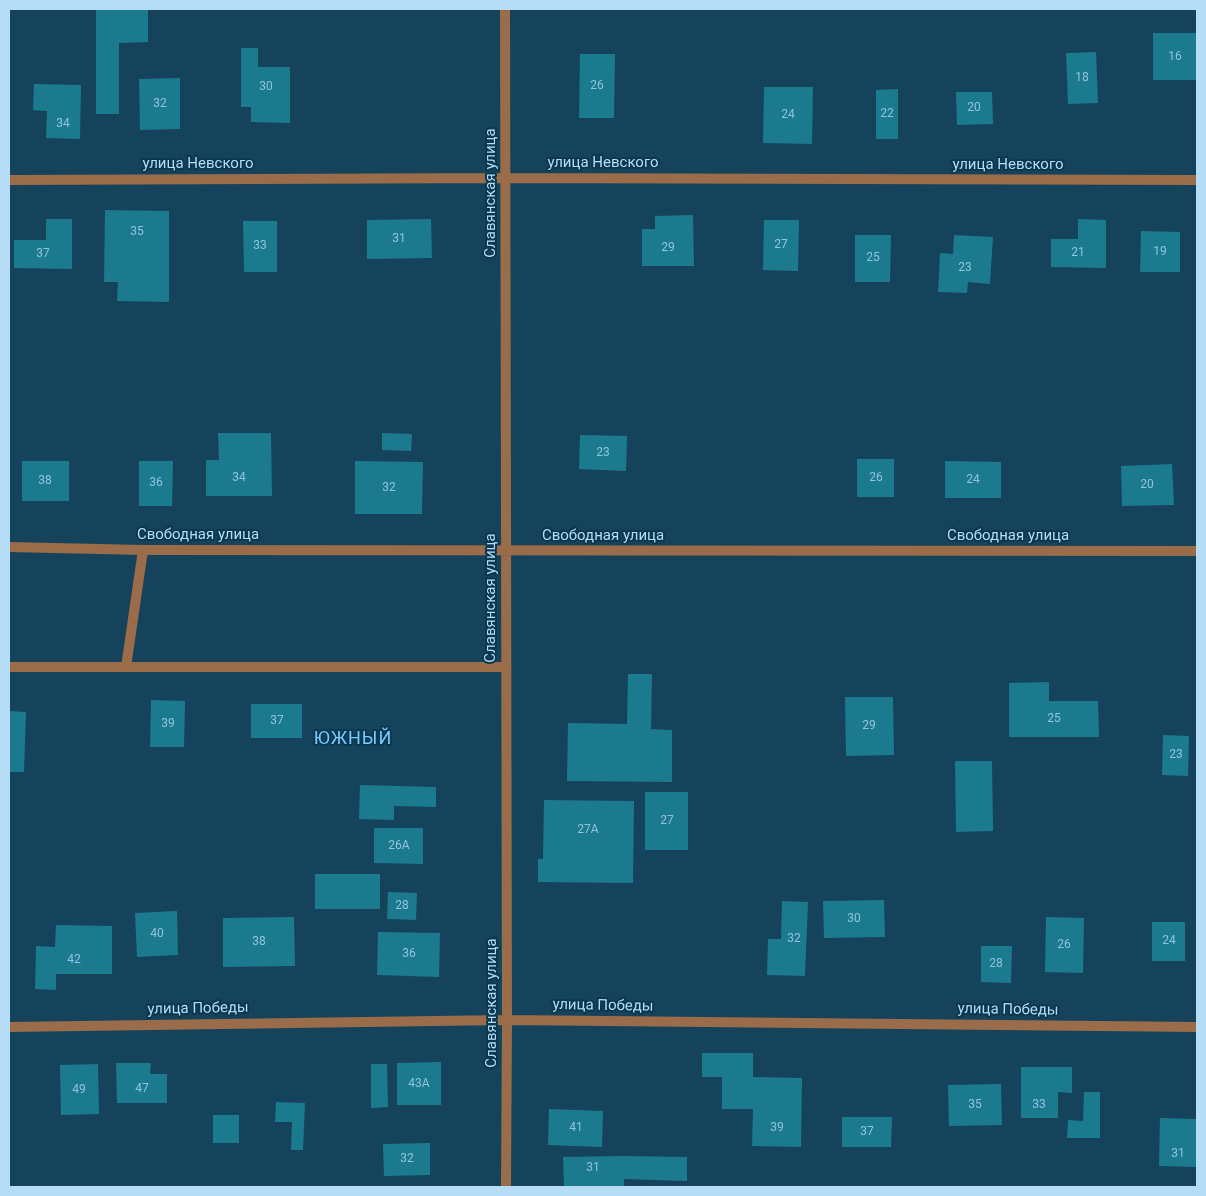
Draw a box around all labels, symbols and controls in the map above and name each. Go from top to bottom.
house number: 16 [1168,50,1182,64]
house number: 18 [1075,71,1089,85]
house number: 26 [590,79,604,93]
house number: 30 [259,80,273,94]
house number: 32 [153,97,167,111]
house number: 20 [967,101,981,115]
house number: 22 [880,107,894,121]
house number: 24 [781,108,795,122]
house number: 34 [56,117,70,131]
street label: Славянская улица [482,128,500,258]
street label: улица Невского [547,154,659,172]
street label: улица Невского [142,155,254,173]
street label: улица Невского [952,156,1064,174]
house number: 35 [130,225,144,239]
house number: 31 [392,232,406,246]
house number: 27 [774,238,788,252]
house number: 33 [253,239,267,253]
house number: 29 [661,241,675,255]
house number: 19 [1153,245,1167,259]
house number: 21 [1071,246,1085,260]
house number: 37 [36,247,50,261]
house number: 25 [866,251,880,265]
house number: 23 [958,261,972,275]
house number: 23 [596,446,610,460]
house number: 34 [232,471,246,485]
house number: 26 [869,471,883,485]
house number: 24 [966,473,980,487]
house number: 38 [38,474,52,488]
house number: 36 [149,476,163,490]
house number: 20 [1140,478,1154,492]
house number: 32 [382,481,396,495]
street label: Свободная улица [137,526,259,544]
street label: Свободная улица [542,527,664,545]
street label: Свободная улица [947,527,1069,545]
street label: Славянская улица [482,533,500,663]
house number: 25 [1047,712,1061,726]
house number: 37 [270,714,284,728]
house number: 39 [161,717,175,731]
house number: 29 [862,719,876,733]
district label: ЮЖНЫЙ [313,728,393,750]
house number: 23 [1169,748,1183,762]
house number: 27 [660,814,674,828]
house number: 27А [577,823,599,837]
house number: 26А [388,839,410,853]
house number: 28 [395,899,409,913]
house number: 30 [847,912,861,926]
house number: 40 [150,927,164,941]
house number: 32 [787,932,801,946]
house number: 24 [1162,934,1176,948]
house number: 38 [252,935,266,949]
street label: Славянская улица [483,938,501,1068]
house number: 26 [1057,938,1071,952]
house number: 36 [402,947,416,961]
house number: 42 [67,953,81,967]
house number: 28 [989,957,1003,971]
street label: улица Победы [552,996,654,1016]
street label: улица Победы [147,999,249,1019]
street label: улица Победы [957,1000,1059,1020]
house number: 43А [408,1077,430,1091]
house number: 47 [135,1082,149,1096]
house number: 49 [72,1083,86,1097]
house number: 35 [968,1098,982,1112]
house number: 33 [1032,1098,1046,1112]
house number: 41 [569,1121,583,1135]
house number: 39 [770,1121,784,1135]
house number: 37 [860,1125,874,1139]
house number: 31 [1171,1147,1185,1161]
house number: 32 [400,1152,414,1166]
house number: 31 [586,1161,600,1175]

